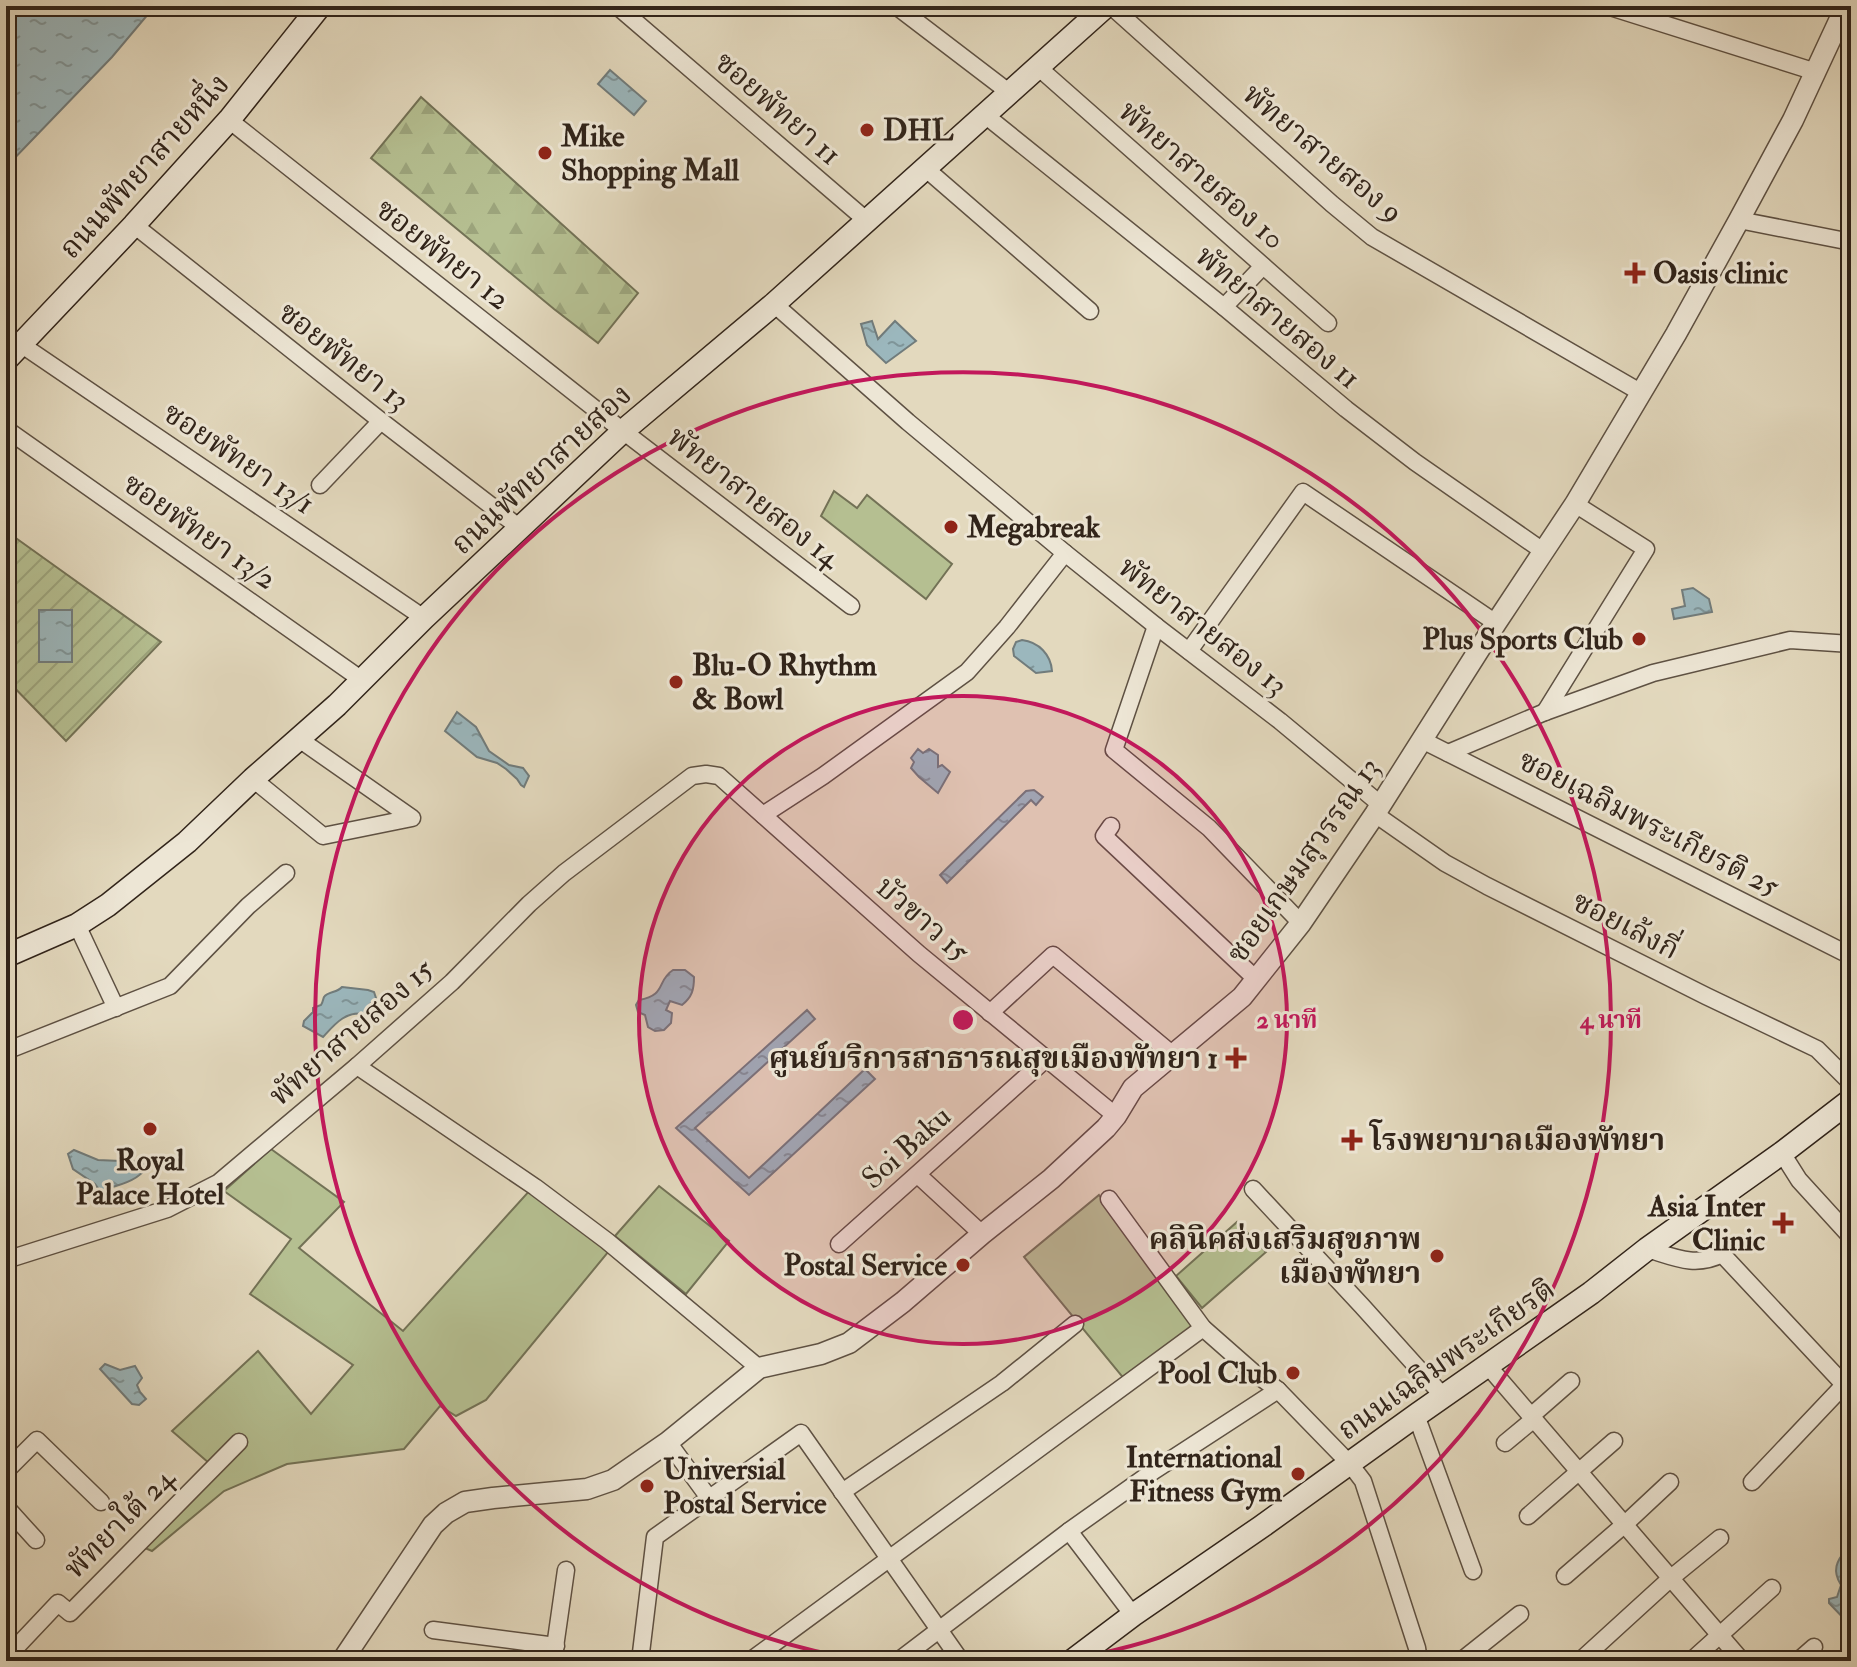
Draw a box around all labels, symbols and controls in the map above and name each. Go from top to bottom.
street label: ซอยพัทยา 11 [707,44,848,173]
street label: ถนนพัทยาสายหนึ่ง [49,63,237,267]
street label: พัทยาสายสอง 9 [1235,76,1410,231]
street label: พัทยาสายสอง 10 [1111,93,1292,258]
place label: DHL [883,112,954,149]
place label: Mike Shopping Mall [560,118,739,189]
marker: DHL [858,121,876,139]
marker: Mike Shopping Mall [536,144,554,162]
street label: ซอยพัทยา 12 [368,191,517,318]
street label: พัทยาสายสอง 11 [1188,238,1367,397]
place label: Oasis clinic [1653,255,1788,292]
marker: Oasis clinic [1624,262,1646,284]
street label: ซอยพัทยา 13 [271,294,417,419]
street label: ถนนพัทยาสายสอง [443,376,639,563]
street label: ซอยพัทยา 13/1 [156,394,321,523]
street label: พัทยาสายสอง 14 [660,419,849,577]
street label: ซอยพัทยา 13/2 [116,465,284,598]
place label: Megabreak [966,509,1101,546]
marker: Megabreak [942,518,960,536]
street label: พัทยาสายสอง 13 [1111,549,1295,704]
place label: Plus Sports Club [1422,621,1623,658]
marker: Plus Sports Club [1630,630,1648,648]
place label: Blu-O Rhythm & Bowl [692,647,878,718]
marker: Blu-O Rhythm & Bowl [667,673,685,691]
street label: ซอยเฉลิมพระเกียรติ 25 [1512,742,1786,906]
street label: ซอยเกษมสุวรรณ 13 [1219,750,1388,970]
street label: บัวขาว 15 [868,869,978,970]
street label: ซอยเล้งกี่ [1566,879,1687,968]
street label: พัทยาสายสอง 15 [262,950,442,1114]
text: 2 นาที [1256,1005,1318,1036]
text: 4 นาที [1579,1005,1642,1036]
centre of rings [949,1006,977,1034]
place label: ศูนย์บริการสาธารณสุขเมืองพัทยา 1 [769,1040,1218,1078]
marker: ศูนย์บริการสาธารณสุขเมืองพัทยา 1 [1225,1047,1247,1069]
street label: Soi Baku [854,1098,958,1197]
place label: โรงพยาบาลเมืองพัทยา [1369,1119,1665,1159]
marker: Royal Palace Hotel [141,1120,159,1138]
marker: โรงพยาบาลเมืองพัทยา [1341,1129,1363,1151]
place label: Royal Palace Hotel [76,1142,225,1213]
place label: Asia Inter Clinic [1646,1188,1766,1259]
marker: Asia Inter Clinic [1772,1212,1794,1234]
place label: คลินิคส่งเสริมสุขภาพ เมืองพัทยา [1149,1221,1421,1292]
place label: Postal Service [783,1247,947,1284]
marker: คลินิคส่งเสริมสุขภาพ เมืองพัทยา [1428,1247,1446,1265]
marker: Postal Service [954,1256,972,1274]
street label: ถนนเฉลิมพระเกียรติ [1330,1271,1562,1448]
place label: Pool Club [1158,1355,1277,1392]
marker: Pool Club [1284,1364,1302,1382]
place label: International Fitness Gym [1126,1439,1283,1510]
place label: Universial Postal Service [663,1451,827,1522]
street label: พัทยาใต้ 24 [54,1457,184,1586]
marker: International Fitness Gym [1289,1465,1307,1483]
marker: Universial Postal Service [638,1477,656,1495]

